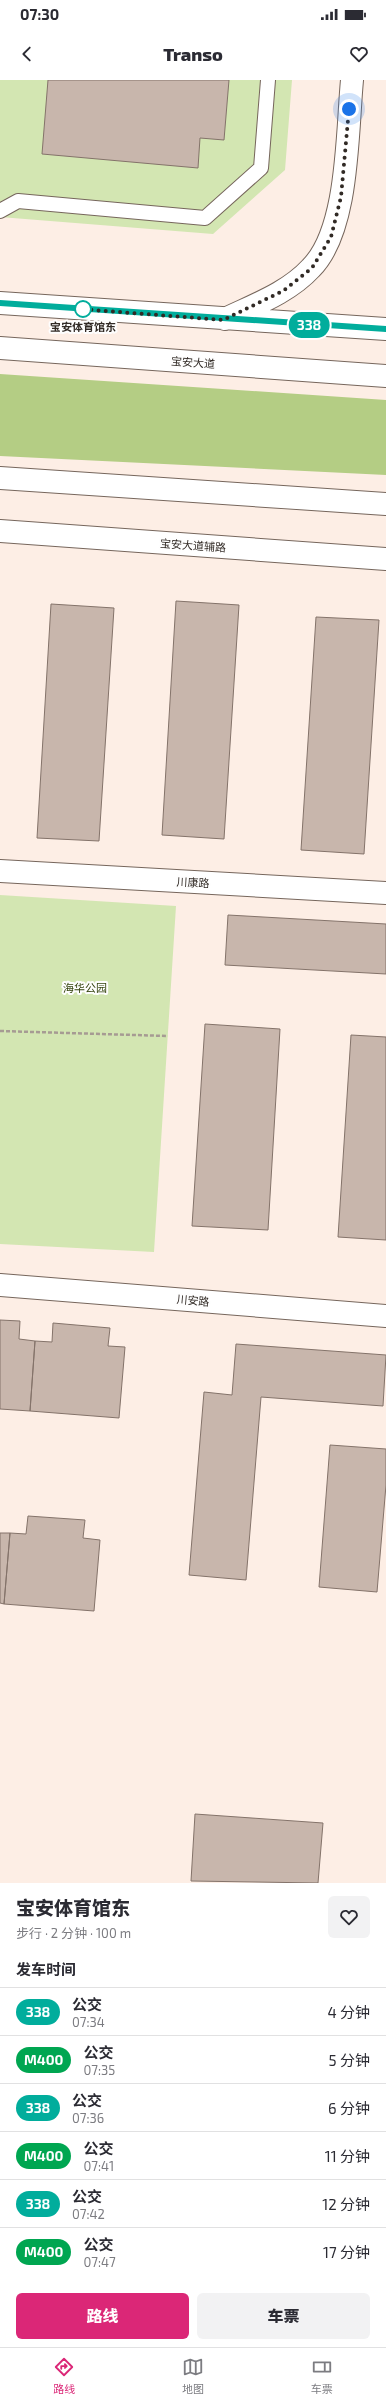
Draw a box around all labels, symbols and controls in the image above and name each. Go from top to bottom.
text: 07:30 [20,5,59,23]
icon: back [16,43,38,65]
text: Transo [163,43,223,65]
icon: heart [348,43,370,65]
your location [339,99,359,119]
marker: 宝安体育馆东 [74,300,92,318]
line badge: 338 [286,312,332,338]
text: 338 [297,316,321,333]
place label: 宝安体育馆东 [50,320,116,333]
street label: 宝安大道 [171,354,215,370]
street label: 宝安大道辅路 [160,536,226,554]
street label: 川康路 [176,875,210,889]
park label: 海华公园 [63,981,107,994]
street label: 川安路 [176,1292,210,1308]
text: 宝安体育馆东 [16,1896,130,1919]
button: heart [328,1896,370,1938]
text: 步行 · 2 分钟 · 100 m [16,1925,131,1941]
text: 发车时间 [16,1960,76,1978]
text: 公交 [72,1995,102,2013]
text: 338 [26,2003,50,2020]
text: 4 分钟 [327,2003,370,2021]
text: 07:34 [72,2014,105,2030]
text: 公交 [83,2043,113,2061]
text: M400 [24,2051,63,2068]
text: 5 分钟 [329,2051,370,2069]
text: 07:35 [83,2062,115,2078]
text: 公交 [72,2091,102,2109]
text: 338 [26,2099,50,2116]
text: 6 分钟 [328,2099,370,2117]
text: 07:36 [72,2110,104,2126]
text: 公交 [83,2139,113,2157]
text: M400 [24,2147,63,2164]
text: 11 分钟 [325,2147,370,2165]
text: 07:41 [83,2158,114,2174]
text: 公交 [72,2187,102,2205]
text: 338 [26,2195,50,2212]
text: 12 分钟 [322,2195,370,2213]
text: 07:42 [72,2206,105,2222]
text: 公交 [83,2235,113,2253]
text: M400 [24,2243,63,2260]
text: 17 分钟 [323,2243,370,2261]
text: 07:47 [83,2254,116,2270]
button: 路线 [16,2293,189,2339]
button: 车票 [197,2293,370,2339]
tab: 路线 [53,2356,75,2396]
tab: 地图 [182,2356,204,2396]
tab: 车票 [311,2356,333,2396]

